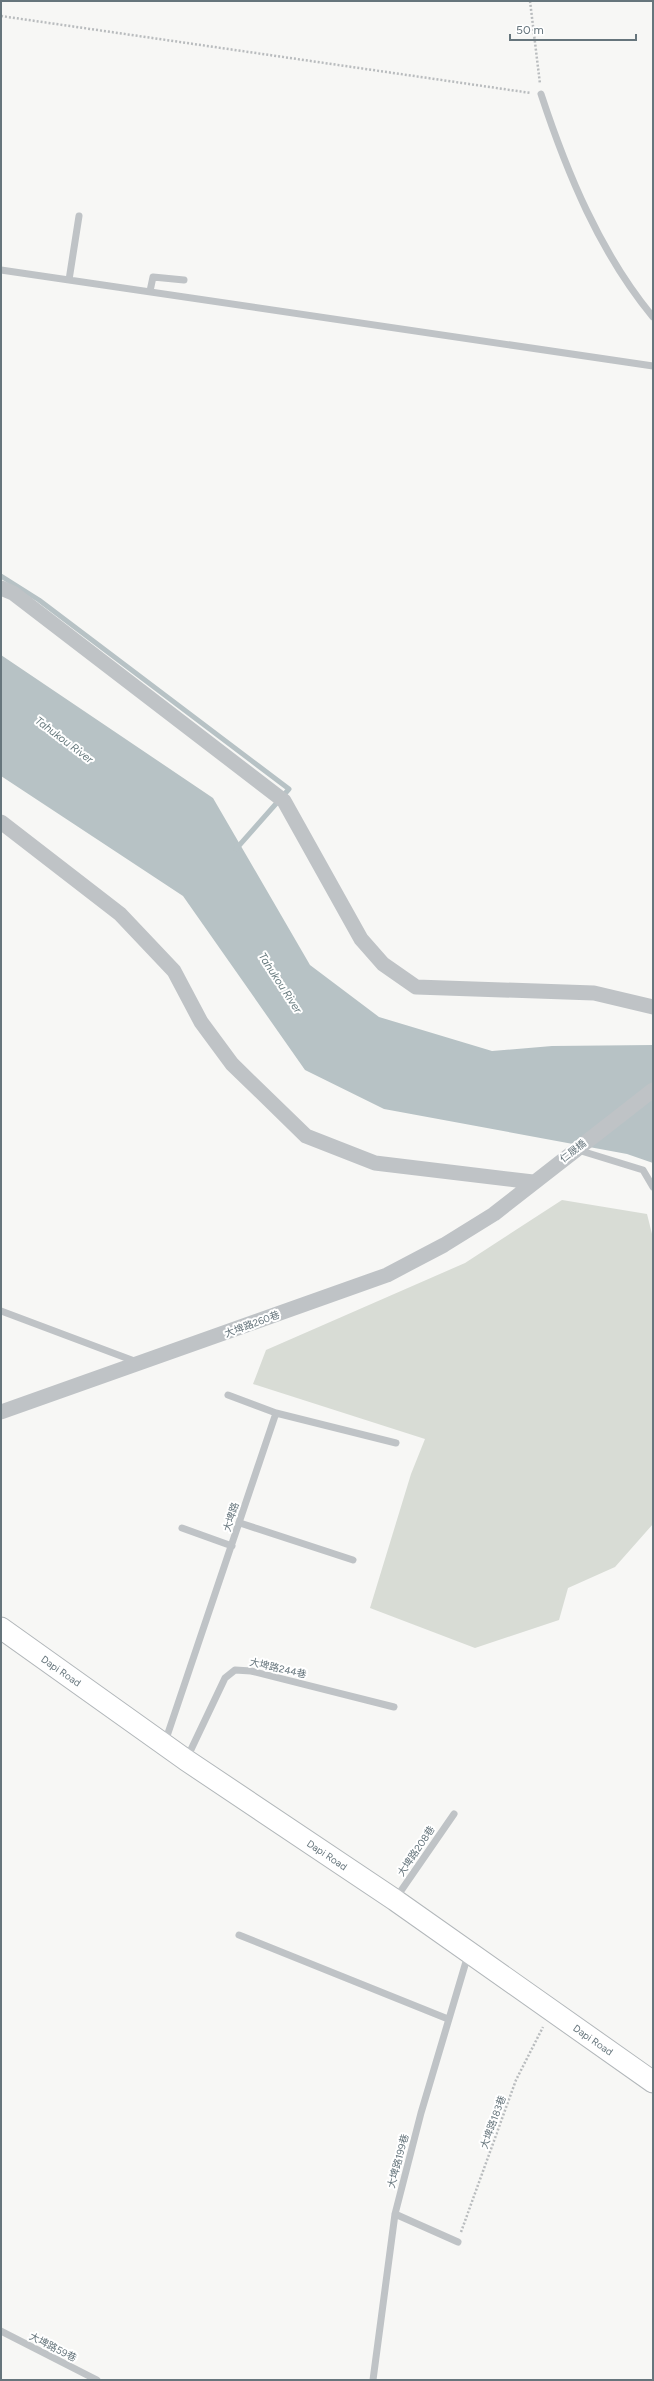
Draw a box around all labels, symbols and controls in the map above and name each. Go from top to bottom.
scale bar [510,16,636,42]
text: 50 m [516,23,544,37]
water label: Tahukou River [32,714,97,767]
water label: Tahukou River [256,950,305,1017]
street label: 仁晟橋 [557,1137,589,1165]
street label: 大埤路260巷 [223,1308,281,1340]
street label: 大埤路 [220,1501,242,1533]
street label: Dapi Road [39,1653,84,1690]
street label: 大埤路244巷 [248,1655,308,1681]
street label: 大埤路208巷 [394,1823,438,1879]
street label: Dapi Road [304,1837,350,1873]
street label: Dapi Road [571,2022,616,2059]
street label: 大埤路183巷 [477,2094,509,2150]
street label: 大埤路199巷 [385,2133,411,2189]
street label: 大埤路59巷 [27,2330,79,2364]

